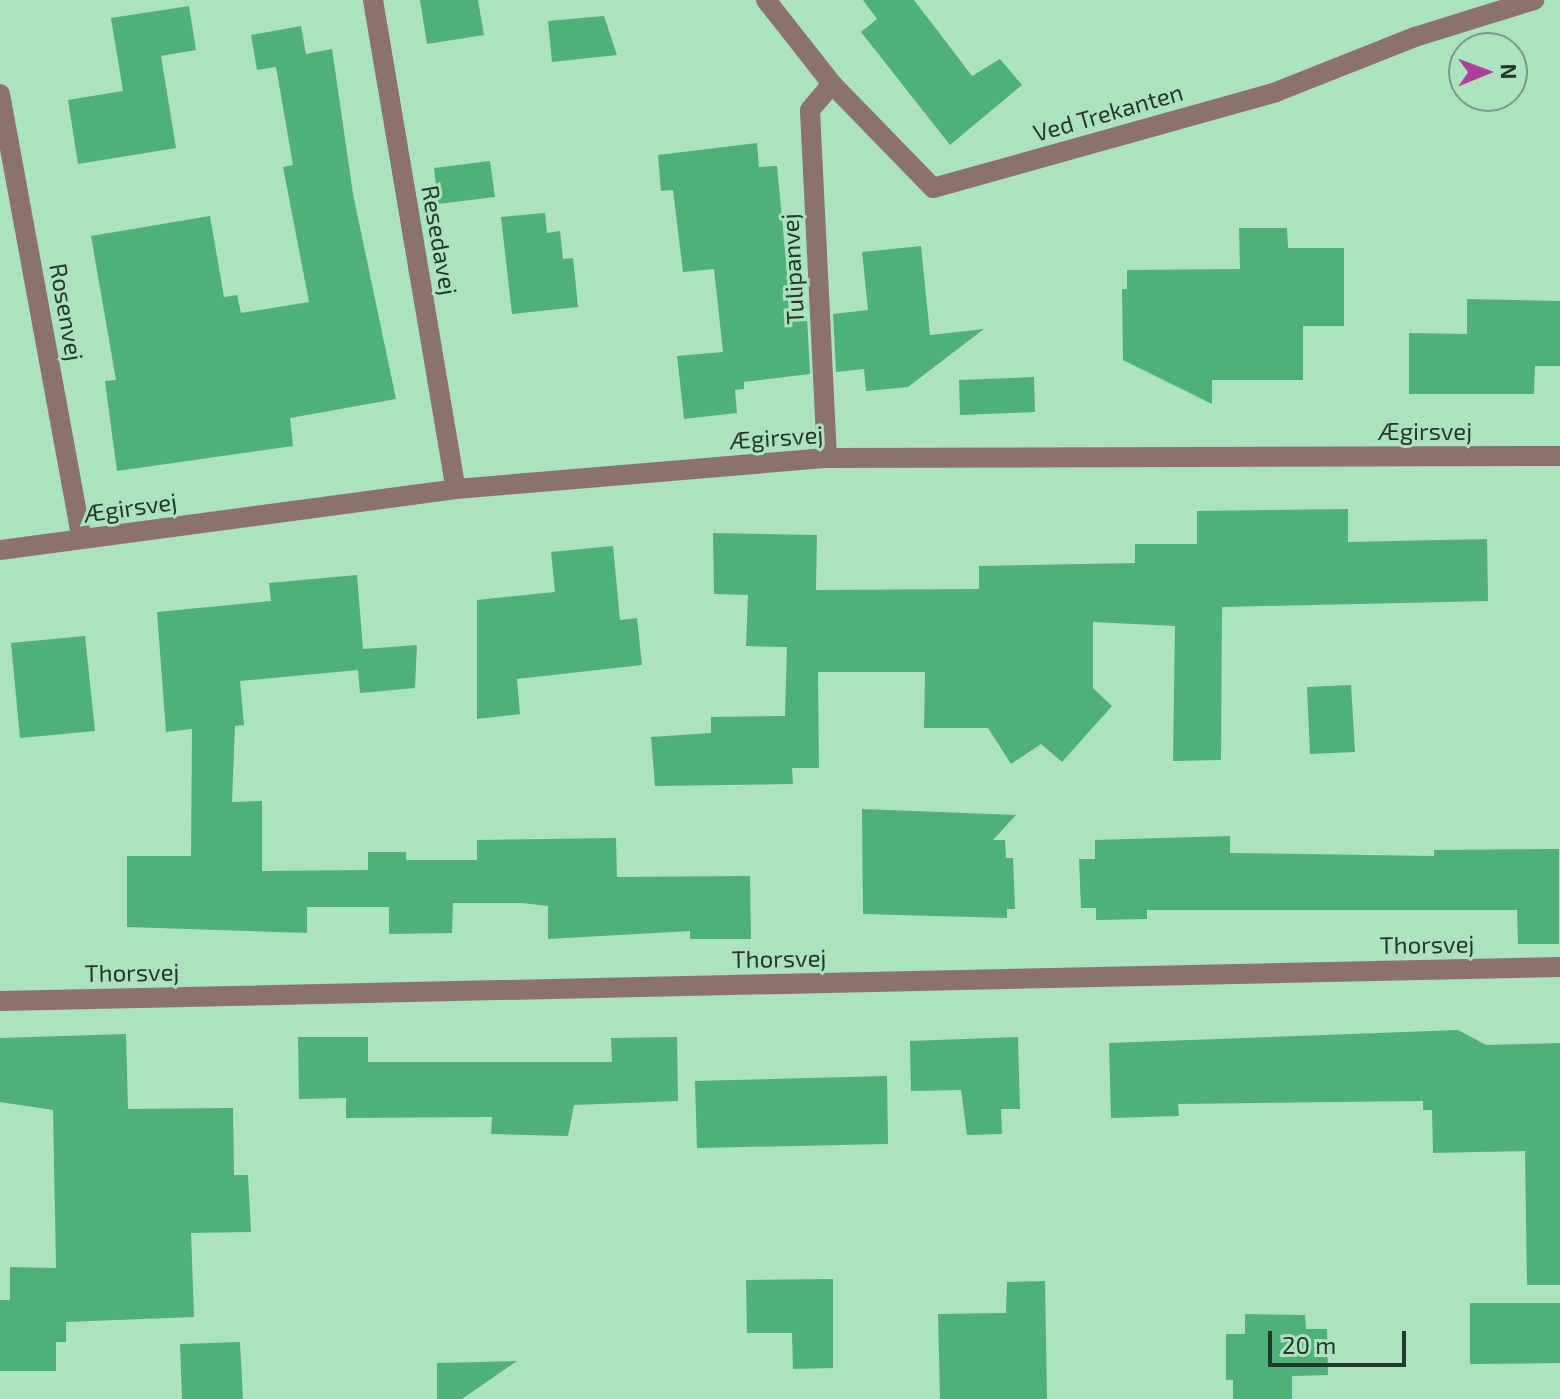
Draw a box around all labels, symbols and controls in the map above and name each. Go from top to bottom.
north arrow [1448,32,1528,112]
text: N [1497,63,1523,80]
street label: Ved Trekanten [1030,77,1186,147]
street label: Resedavej [416,183,464,297]
street label: Tulipanvej [775,213,809,325]
street label: Rosenvej [44,261,90,363]
street label: Ægirsvej [1378,417,1472,445]
street label: Ægirsvej [728,419,824,455]
street label: Ægirsvej [81,486,179,528]
street label: Thorsvej [1379,929,1475,959]
street label: Thorsvej [731,943,827,973]
street label: Thorsvej [84,957,180,987]
scale bar [1272,1315,1410,1365]
text: 20 m [1282,1330,1336,1359]

